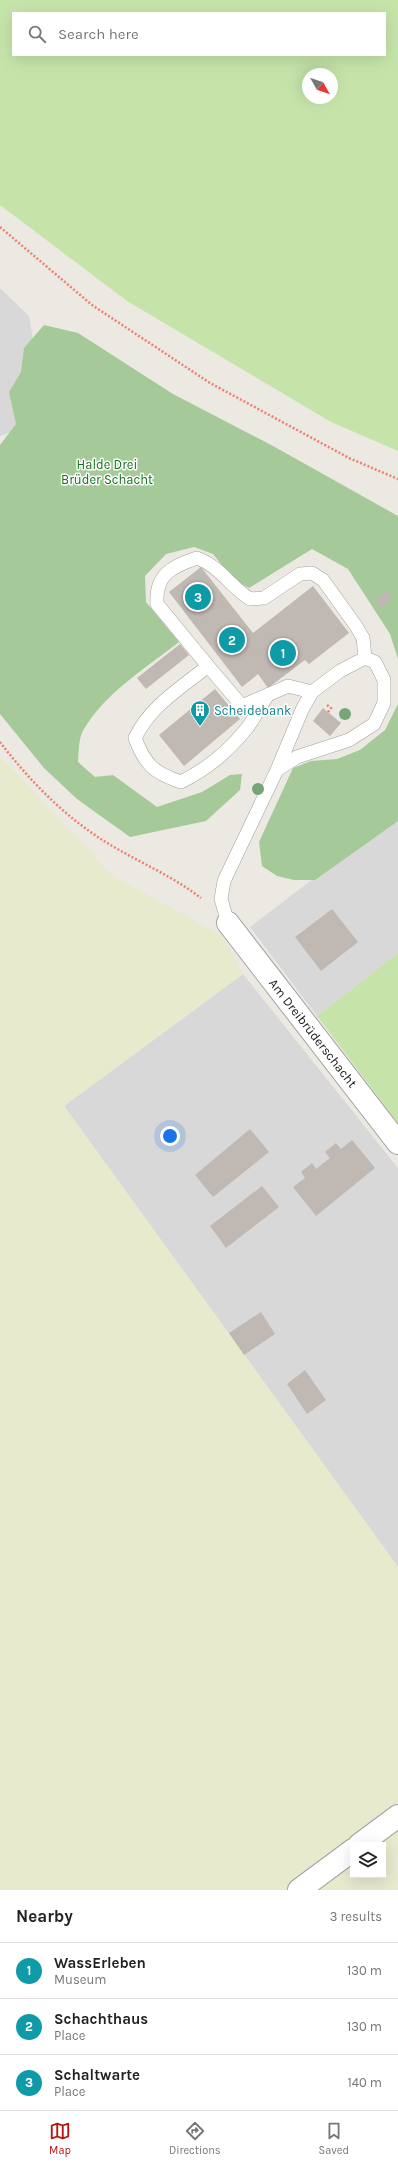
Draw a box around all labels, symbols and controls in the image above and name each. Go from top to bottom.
search box [12,12,386,56]
icon: search [26,23,48,45]
text: Search here [58,25,139,43]
north arrow [302,68,338,104]
park label: Halde Drei Brüder Schacht [61,457,153,487]
pin: 3 [185,582,211,612]
pin: 2 [219,625,245,655]
pin: 1 [270,638,296,668]
building icon: Scheidebank [189,699,211,727]
place label: Scheidebank [214,703,291,718]
street label: Am Dreibrüderschacht [266,976,360,1090]
your location [160,1126,180,1146]
map controls [350,1842,386,1878]
button: layers [350,1842,386,1878]
text: Nearby [16,1906,73,1926]
text: 3 results [330,1909,382,1924]
text: WassErleben [54,1954,146,1972]
text: 1 [27,1963,31,1978]
text: 130 m [347,1963,382,1978]
text: Museum [54,1972,106,1987]
text: Schachthaus [54,2010,148,2028]
text: 2 [25,2019,33,2034]
text: 130 m [347,2019,382,2034]
text: Place [54,2028,85,2043]
text: Schaltwarte [54,2066,140,2084]
text: 3 [25,2075,33,2090]
text: 140 m [347,2075,382,2090]
text: Place [54,2084,85,2099]
tab: Map [49,2120,71,2157]
tab: Directions [169,2120,221,2157]
tab: Saved [319,2120,349,2157]

